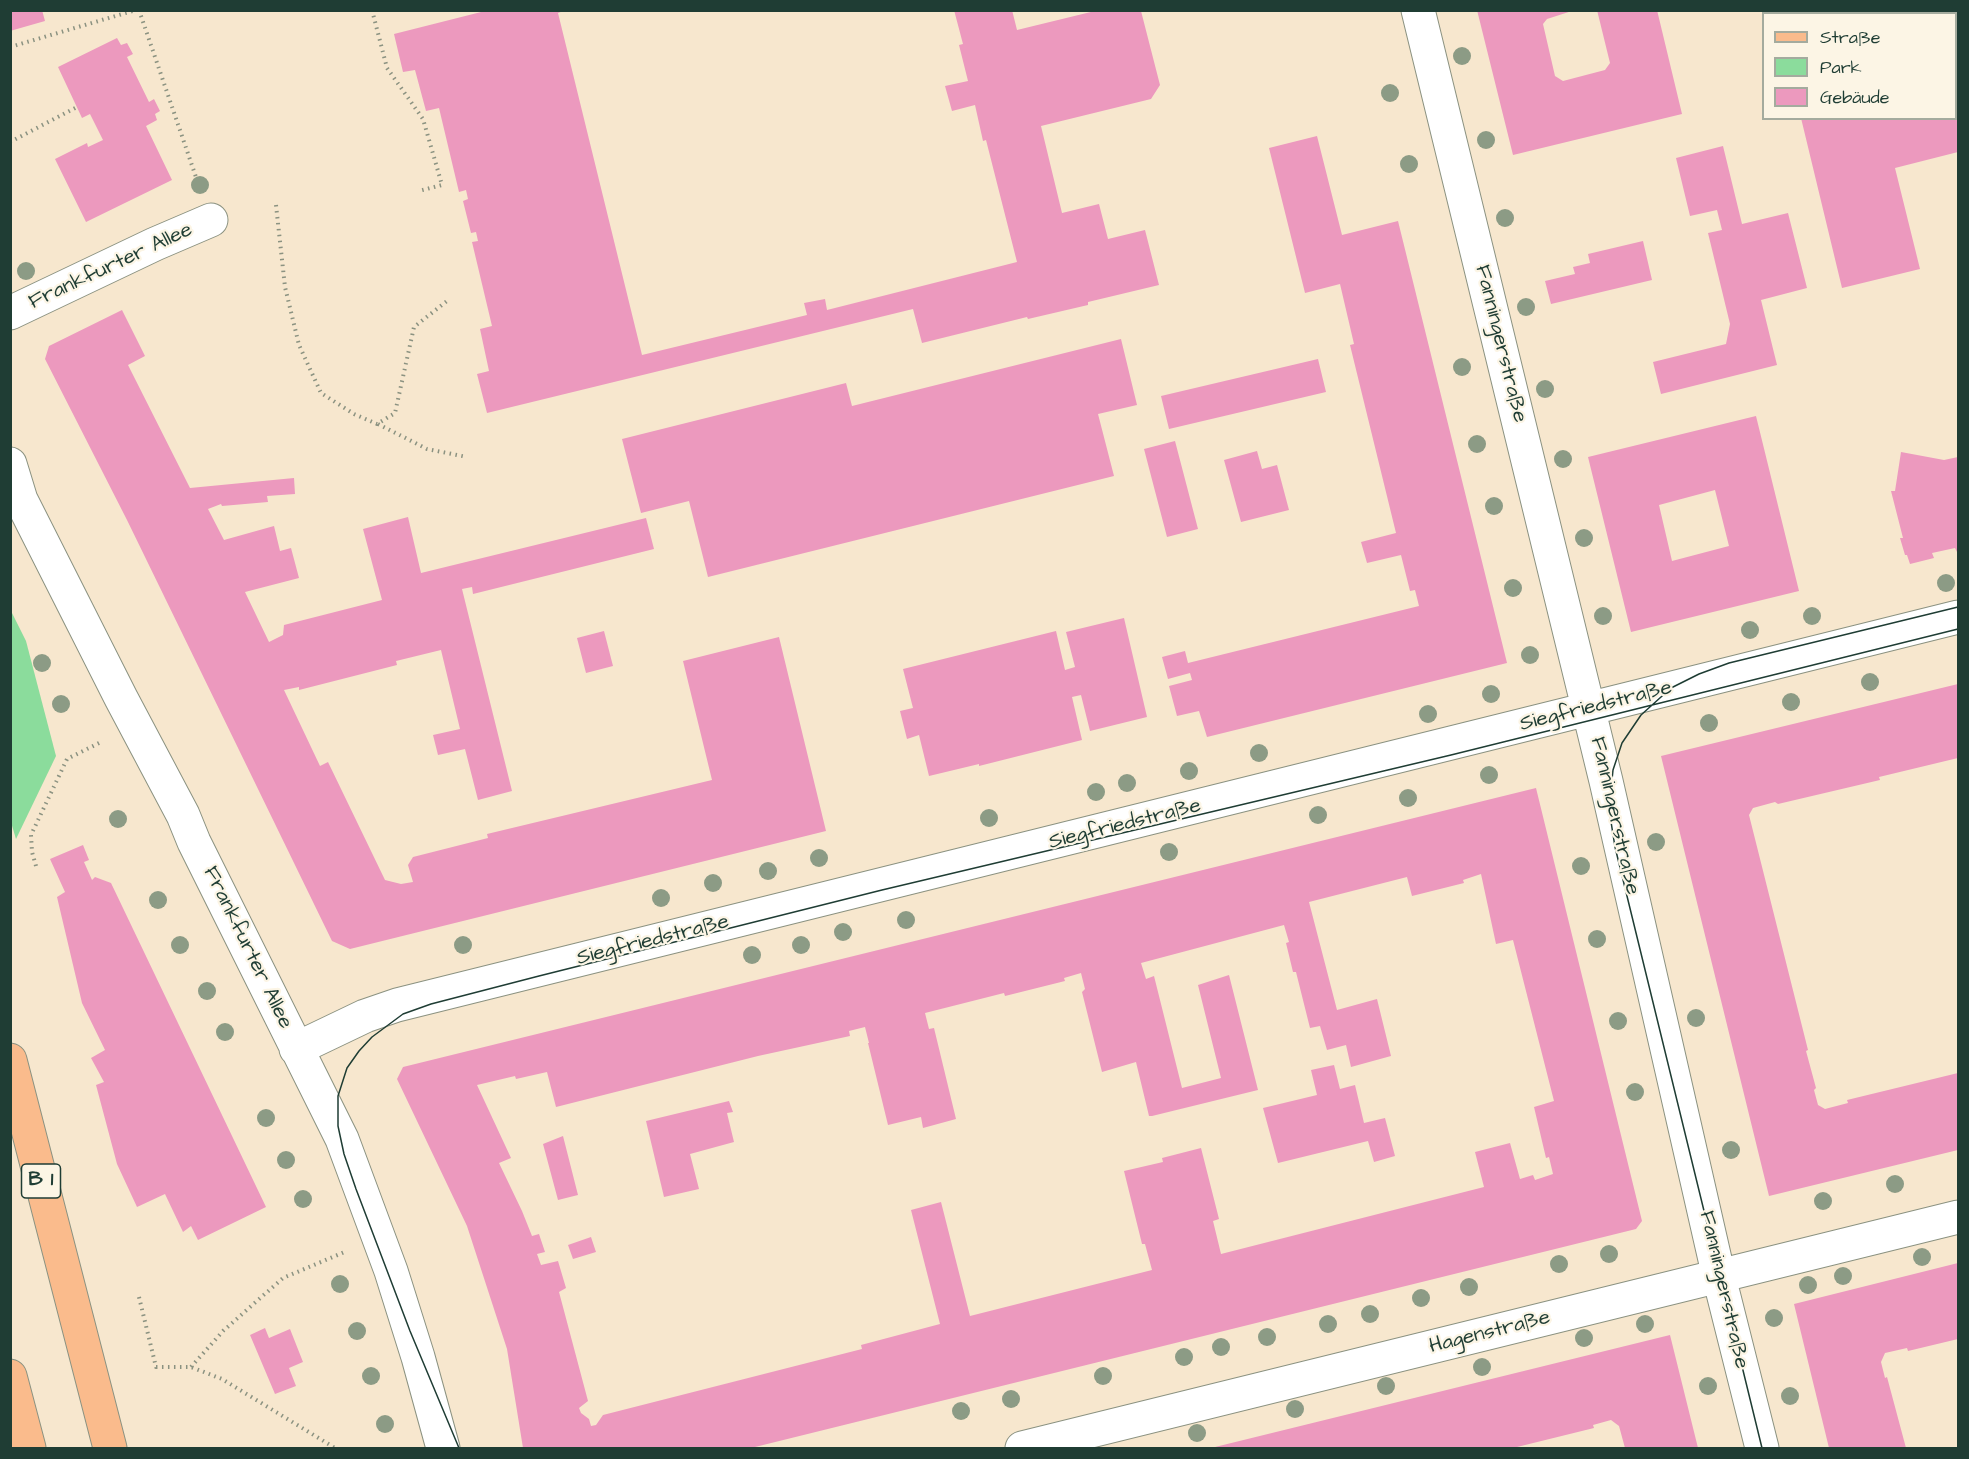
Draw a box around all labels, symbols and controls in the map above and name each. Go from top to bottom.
legend [1762,12,1957,120]
text: Straße [1820,25,1880,50]
text: Park [1820,55,1862,80]
text: Gebäude [1820,85,1890,110]
street label: Frankfurter Allee [25,218,197,316]
street label: Fanningerstraße [1468,263,1532,425]
street label: Siegfriedstraße [1517,676,1675,738]
street label: Fanningerstraße [1584,735,1644,897]
street label: Siegfriedstraße [1046,794,1204,856]
street label: Frankfurter Allee [197,863,297,1033]
street label: Siegfriedstraße [574,910,732,972]
road number: B 1 [22,1164,60,1198]
street label: Fanningerstraße [1693,1209,1753,1371]
street label: Hagenstraße [1427,1306,1553,1360]

